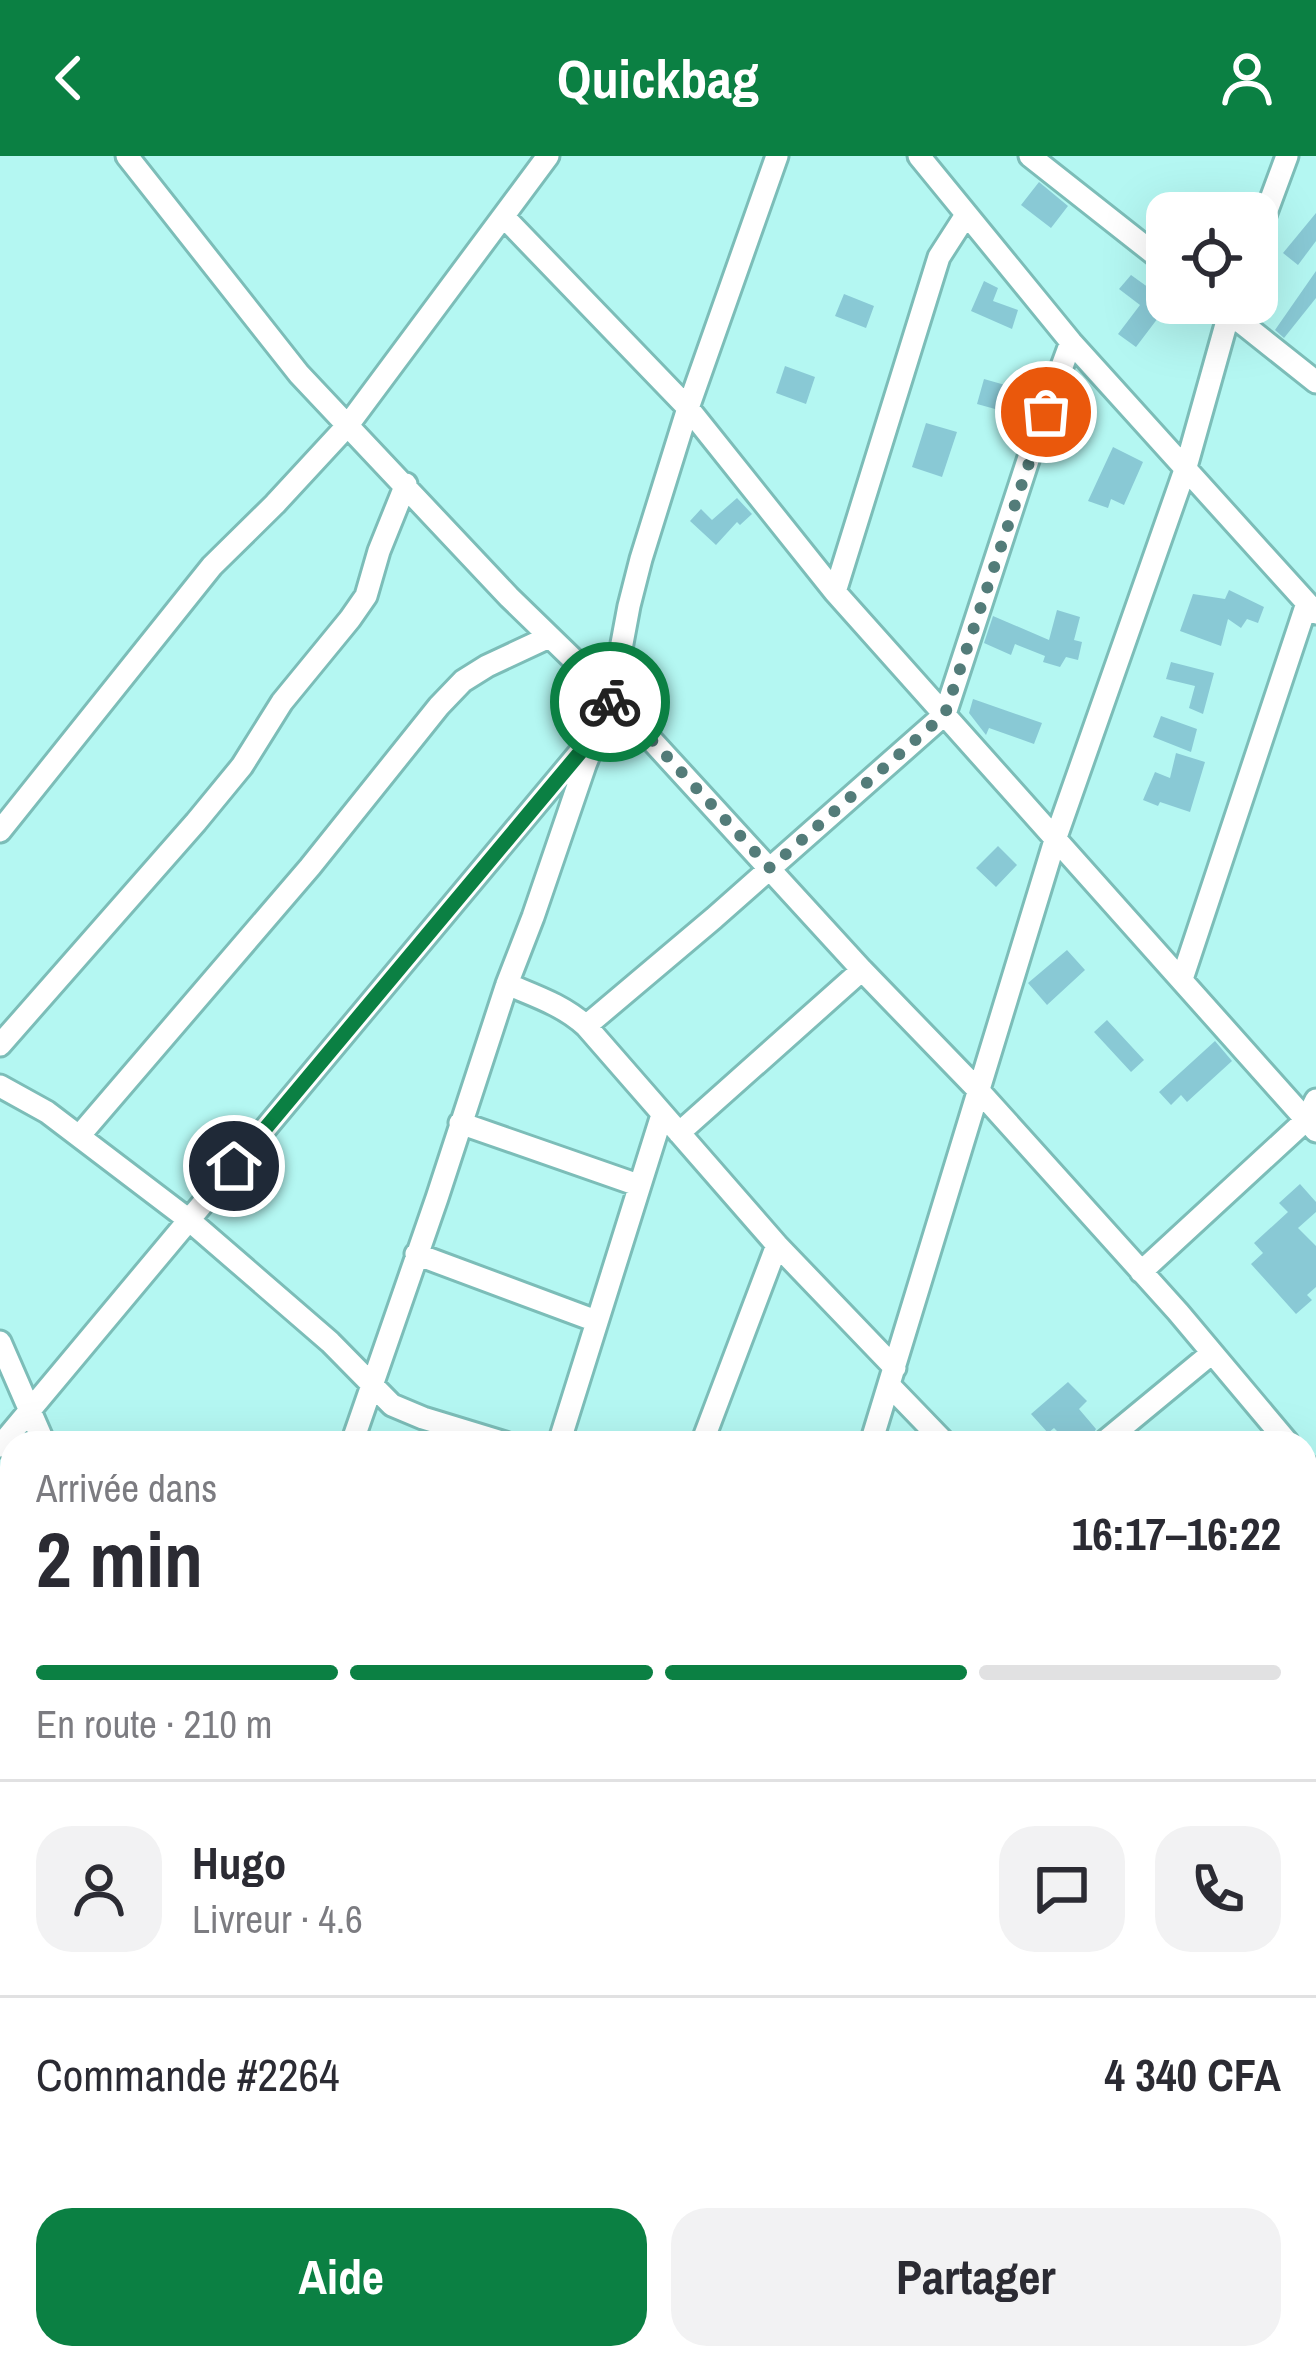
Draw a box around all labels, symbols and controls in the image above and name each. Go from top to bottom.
text: Quickbag [557,42,759,115]
icon: back [36,45,102,111]
icon: person [1214,45,1280,111]
map controls [1146,192,1278,324]
button: locate [1146,192,1278,324]
pin [995,361,1097,463]
icon: bag [1013,379,1079,445]
courier [550,642,670,762]
icon: bike [577,669,643,735]
pin [183,1115,285,1217]
icon: home [201,1133,267,1199]
text: Arrivée dans [36,1462,217,1514]
text: 16:17–16:22 [1072,1503,1281,1564]
text: 2 min [36,1506,203,1611]
text: En route · 210 m [36,1698,272,1750]
button: person [36,1826,162,1952]
button: chat [999,1826,1125,1952]
button: phone [1155,1826,1281,1952]
text: Hugo [192,1832,286,1893]
text: Livreur · 4.6 [192,1893,363,1945]
text: Commande #2264 [36,2044,340,2105]
text: 4 340 CFA [1105,2044,1281,2105]
button: Aide [36,2208,647,2346]
button: Partager [671,2208,1281,2346]

